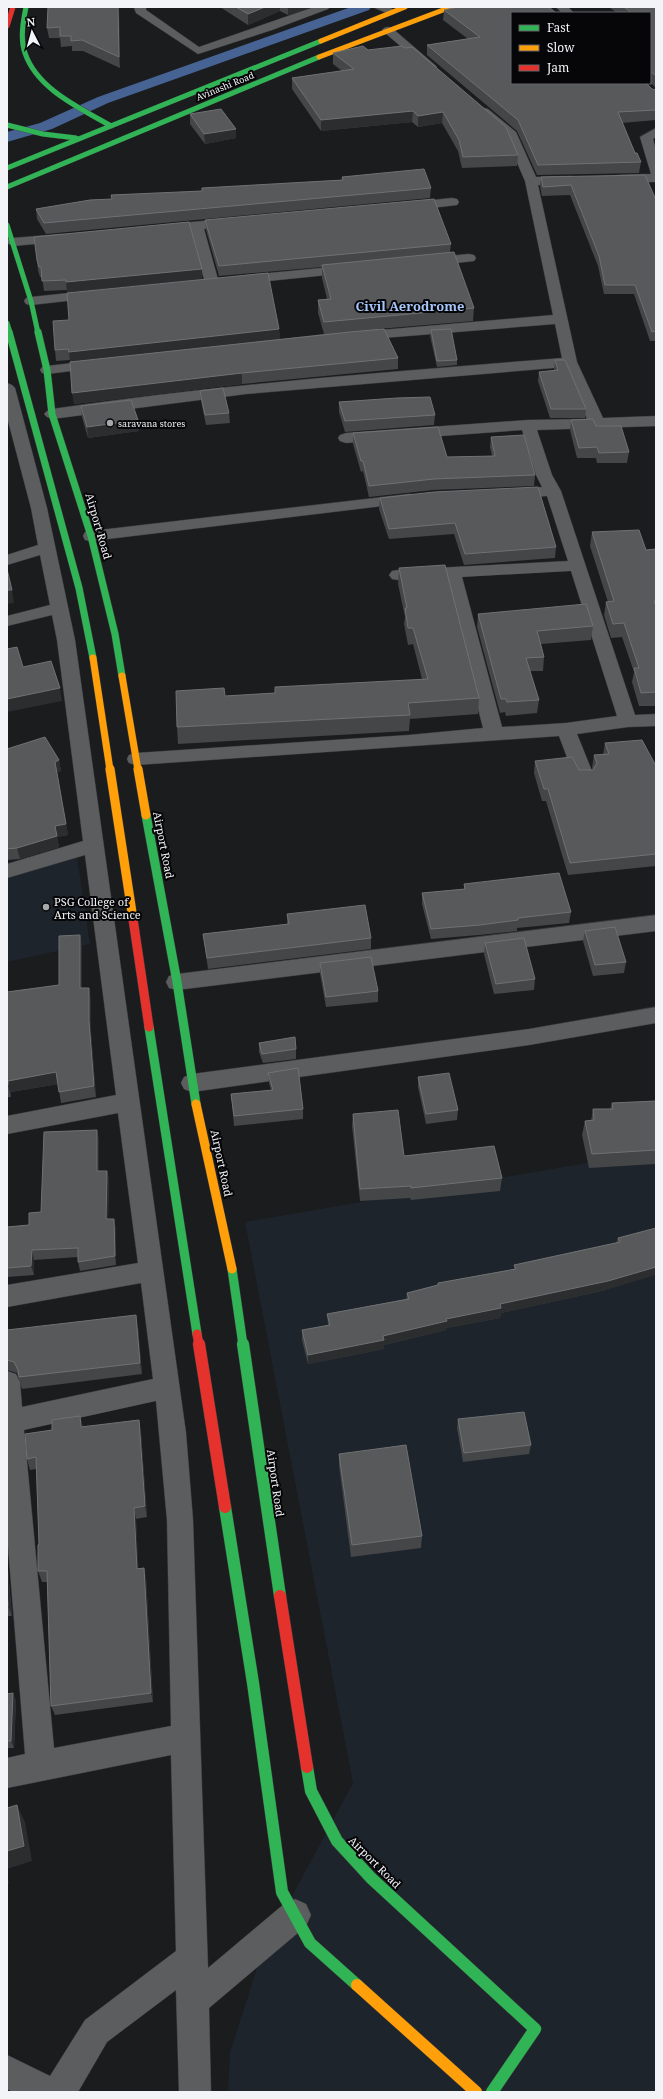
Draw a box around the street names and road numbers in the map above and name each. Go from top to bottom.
street label: Avinashi Road [194,68,256,104]
street label: Airport Road [82,491,116,561]
street label: Airport Road [150,810,178,880]
street label: Airport Road [208,1128,236,1198]
street label: Airport Road [264,1448,288,1518]
street label: Airport Road [346,1833,405,1892]

